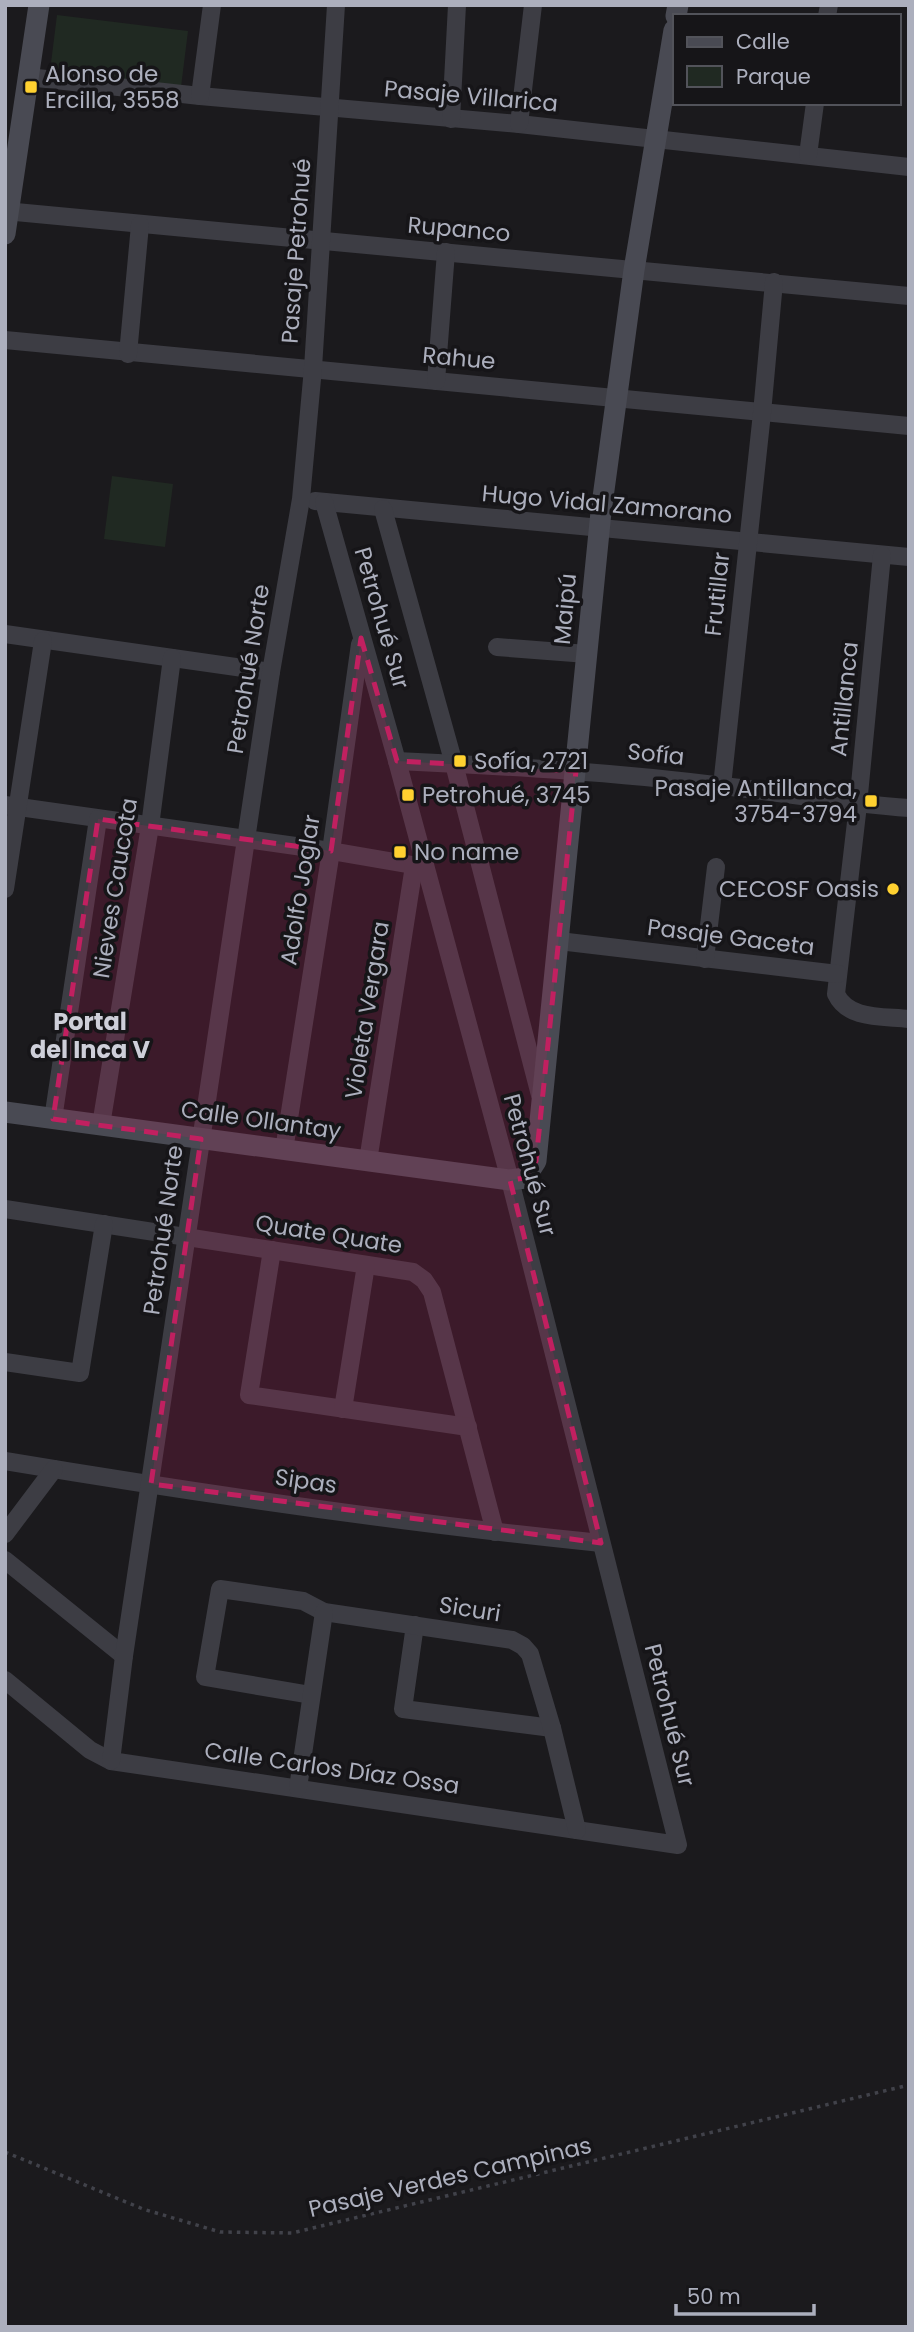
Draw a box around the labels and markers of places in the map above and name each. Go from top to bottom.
place label: Alonso de Ercilla, 3558 [45,58,180,116]
marker: Alonso de Ercilla, 3558 [23,79,39,95]
place label: Sofía, 2721 [474,745,588,777]
marker: Sofía, 2721 [452,753,468,769]
place label: Pasaje Antillanca, 3754-3794 [655,772,857,830]
place label: Petrohué, 3745 [422,779,591,811]
marker: Petrohué, 3745 [400,787,416,803]
marker: Pasaje Antillanca, 3754-3794 [863,793,879,809]
place label: No name [414,836,519,868]
marker: No name [392,844,408,860]
place label: CECOSF Oasis [719,873,879,905]
marker: CECOSF Oasis [885,881,901,897]

